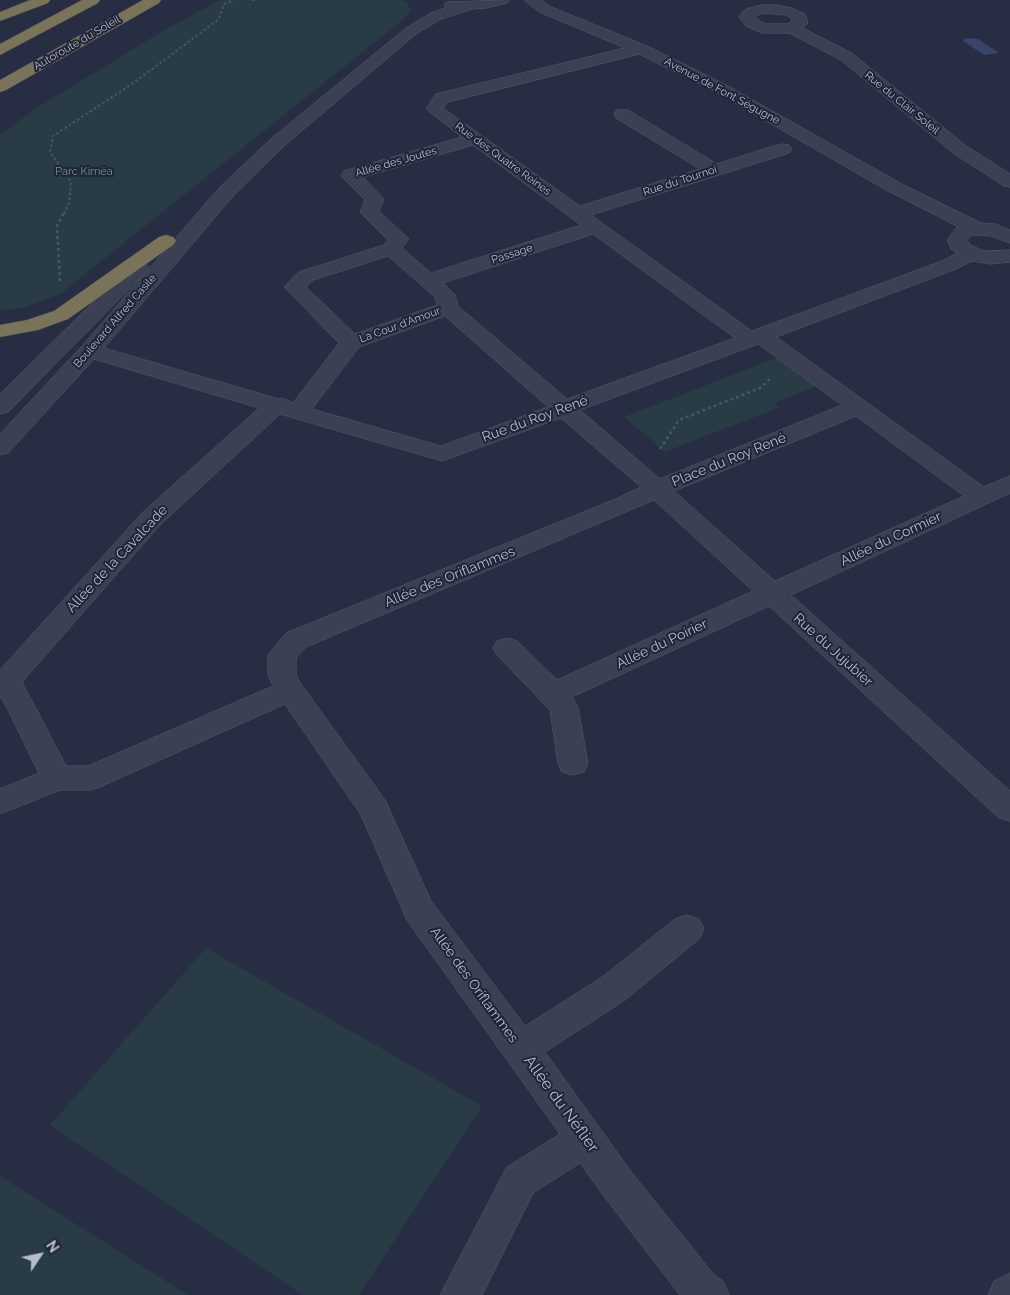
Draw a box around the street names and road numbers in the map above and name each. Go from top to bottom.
street label: Autoroute du Soleil [31,13,123,73]
street label: Avenue de Font Ségugne [662,55,782,127]
street label: Rue du Clair Soleil [862,69,942,137]
street label: Rue des Quatre Reines [452,120,554,198]
street label: Allée des Joutes [354,144,438,180]
street label: Rue du Tournoi [641,163,719,199]
street label: Passage [490,241,534,267]
street label: Boulevard Alfred Casile [71,272,159,370]
street label: La Cour d'Amour [358,304,442,346]
street label: Rue du Roy René [480,392,590,446]
street label: Place du Roy René [669,429,789,491]
street label: Allée de la Cavalcade [63,502,171,616]
street label: Allée du Cormier [838,508,944,570]
street label: Allée des Oriflammes [382,543,518,611]
street label: Rue du Jujubier [790,610,876,690]
street label: Allée du Poirier [614,616,710,672]
street label: Allée des Oriflammes [426,924,522,1046]
street label: Allée du Néflier [519,1052,603,1156]

